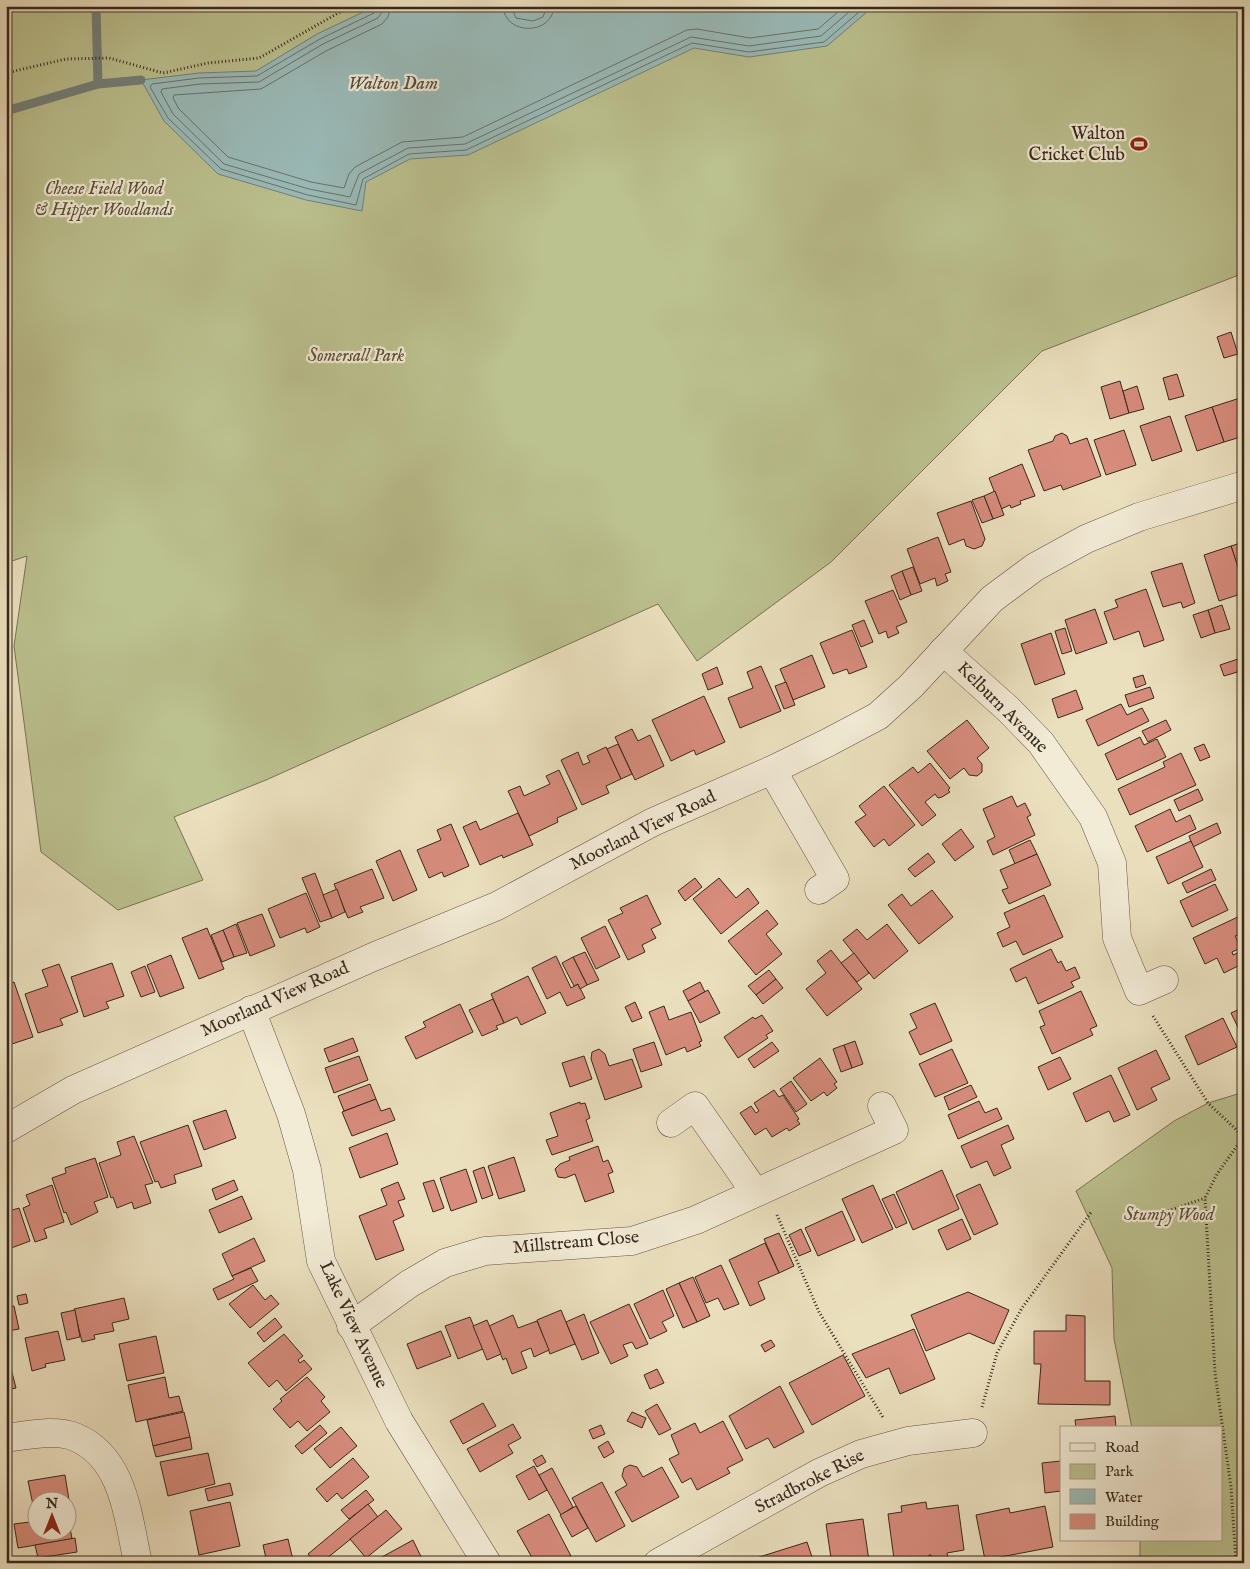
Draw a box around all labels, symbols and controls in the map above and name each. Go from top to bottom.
water label: Walton Dam [348,72,438,96]
place label: Walton Cricket Club [1029,123,1125,167]
sports icon: Walton Cricket Club [1129,134,1149,154]
park label: Cheese Field Wood & Hipper Woodlands [35,178,174,222]
park label: Somersall Park [308,345,404,368]
street label: Kelburn Avenue [951,657,1053,759]
street label: Moorland View Road [566,785,720,876]
street label: Moorland View Road [197,957,353,1043]
park label: Stumpy Wood [1124,1204,1216,1227]
street label: Millstream Close [512,1226,640,1260]
street label: Lake View Avenue [313,1258,393,1392]
legend [1060,1426,1222,1542]
text: Road [1105,1438,1140,1457]
street label: Stradbroke Rise [751,1445,869,1519]
text: Park [1105,1462,1135,1481]
text: Water [1105,1488,1143,1507]
north arrow [28,1492,78,1542]
text: N [45,1495,58,1513]
text: Building [1105,1512,1160,1531]

